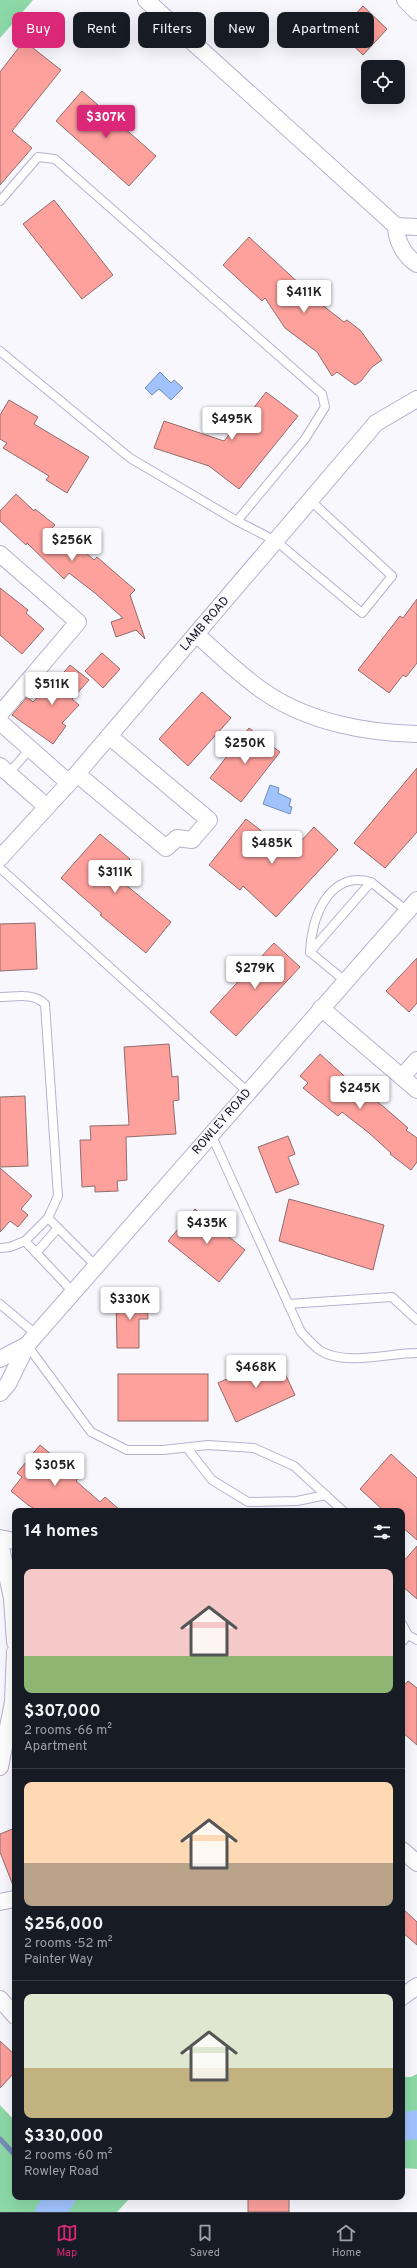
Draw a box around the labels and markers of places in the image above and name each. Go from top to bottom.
pin: $307K [78,105,134,139]
pin: $411K [276,280,332,314]
pin: $495K [204,407,260,441]
pin: $256K [44,528,100,562]
pin: $511K [24,672,80,706]
pin: $250K [217,731,273,765]
pin: $485K [244,831,300,865]
pin: $311K [87,860,143,894]
pin: $279K [227,956,283,990]
pin: $245K [332,1076,388,1110]
pin: $435K [179,1211,235,1245]
pin: $330K [102,1287,158,1321]
pin: $468K [228,1355,284,1389]
pin: $305K [27,1453,83,1487]

